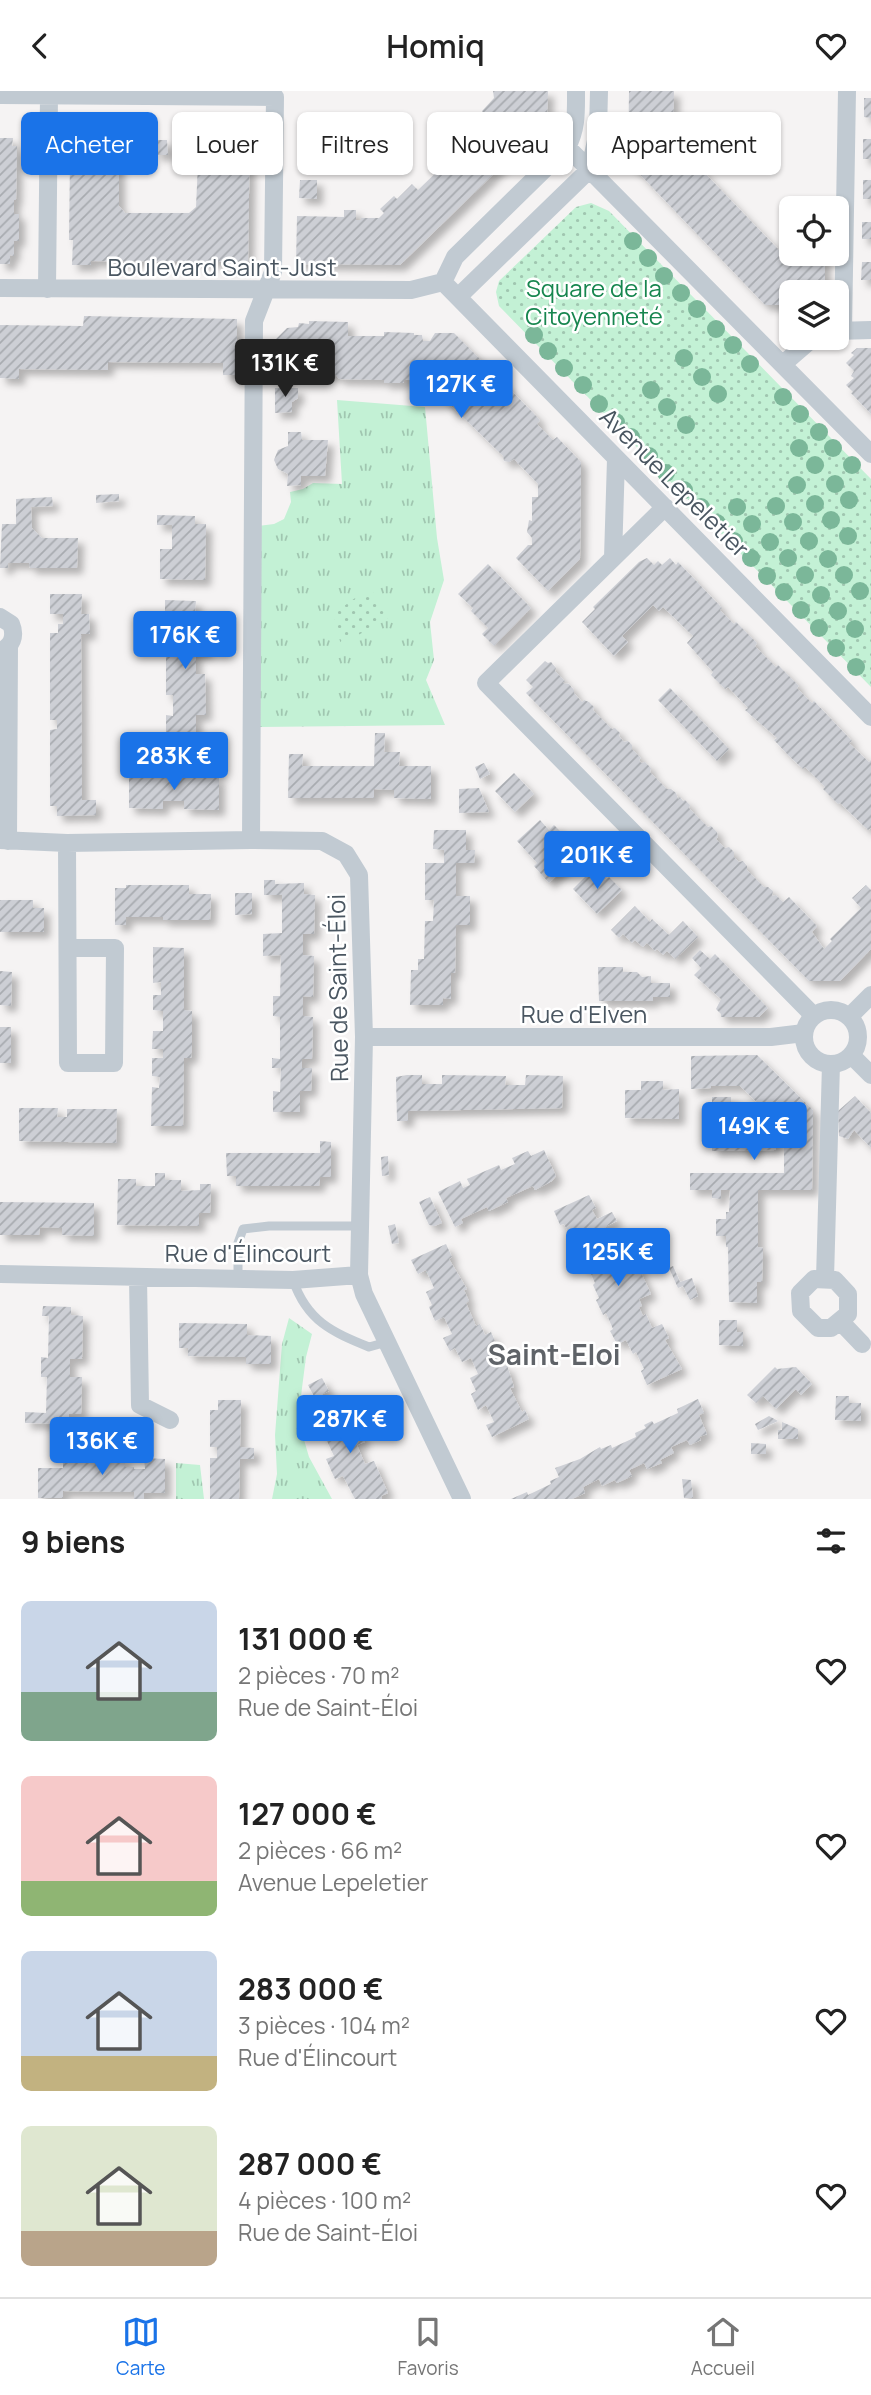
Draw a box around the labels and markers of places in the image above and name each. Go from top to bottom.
pin: 131K € [228,339,342,399]
pin: 127K € [404,361,518,420]
pin: 176K € [128,611,242,671]
pin: 283K € [117,733,231,792]
pin: 201K € [540,831,654,891]
pin: 149K € [697,1103,811,1162]
pin: 125K € [561,1229,675,1288]
pin: 287K € [293,1395,407,1455]
pin: 136K € [45,1417,159,1477]

